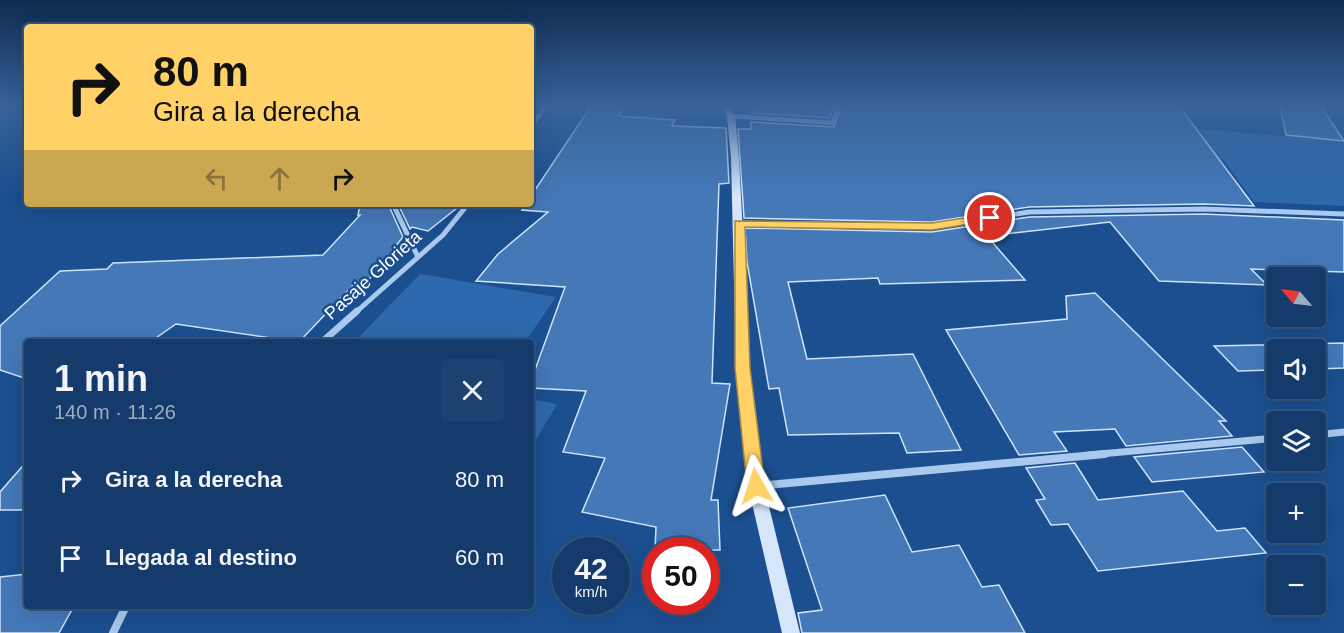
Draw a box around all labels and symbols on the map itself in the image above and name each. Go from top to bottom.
pin [964,192,1015,243]
street label: Pasaje Glorieta [321,226,426,324]
north arrow [1266,267,1326,327]
position arrow [724,454,788,518]
speed limit sign: 50 [642,537,720,615]

